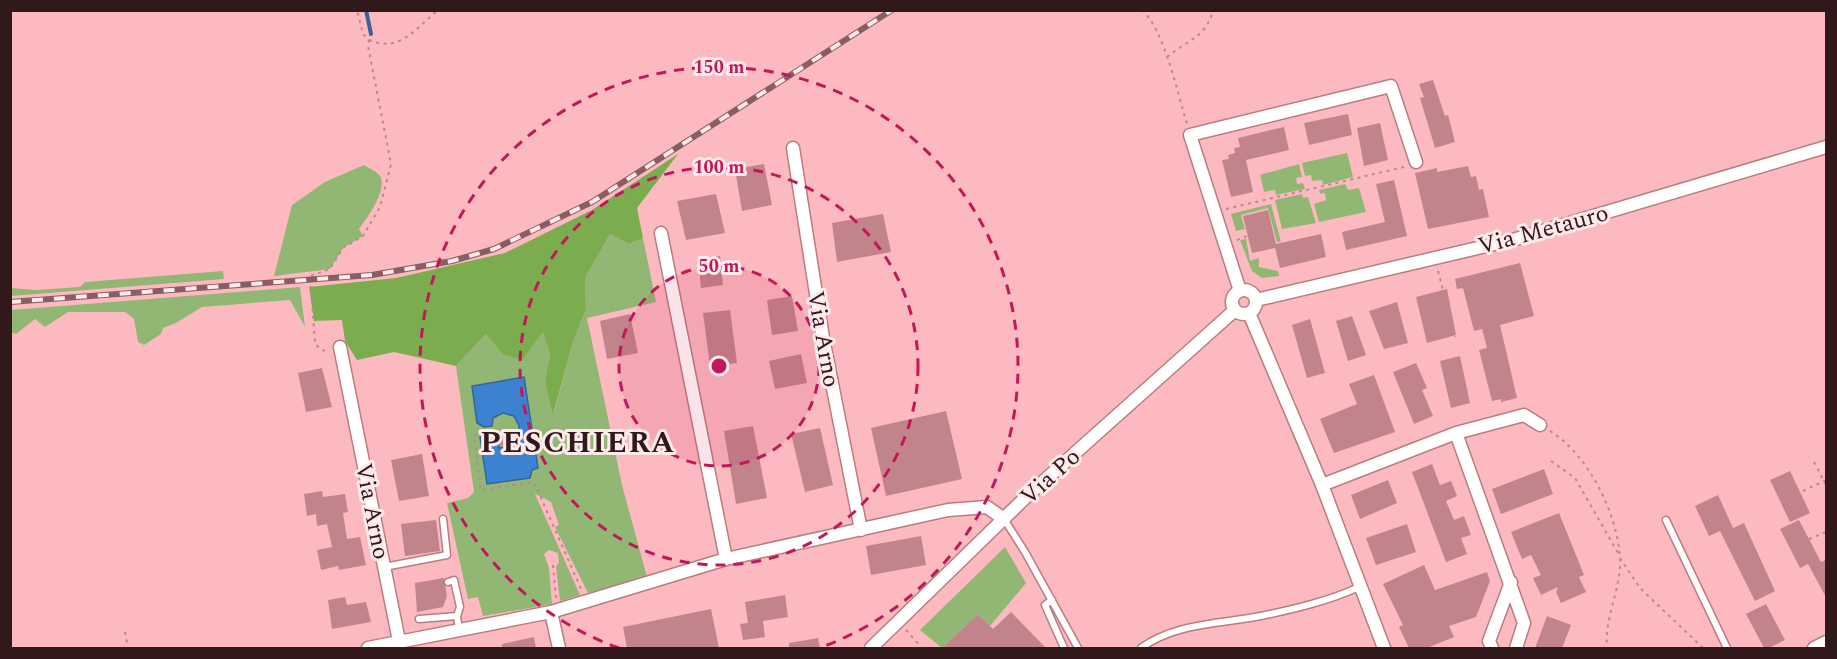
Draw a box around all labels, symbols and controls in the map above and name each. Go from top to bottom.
text: 150 m [693,54,745,81]
text: 100 m [693,154,745,181]
street label: Via Metauro [1474,195,1613,265]
text: 50 m [699,253,739,280]
street label: Via Arno [797,288,849,390]
centre of rings [709,356,729,376]
district label: PESCHIERA [480,420,676,466]
street label: Via Po [1012,440,1089,514]
street label: Via Arno [345,460,399,562]

